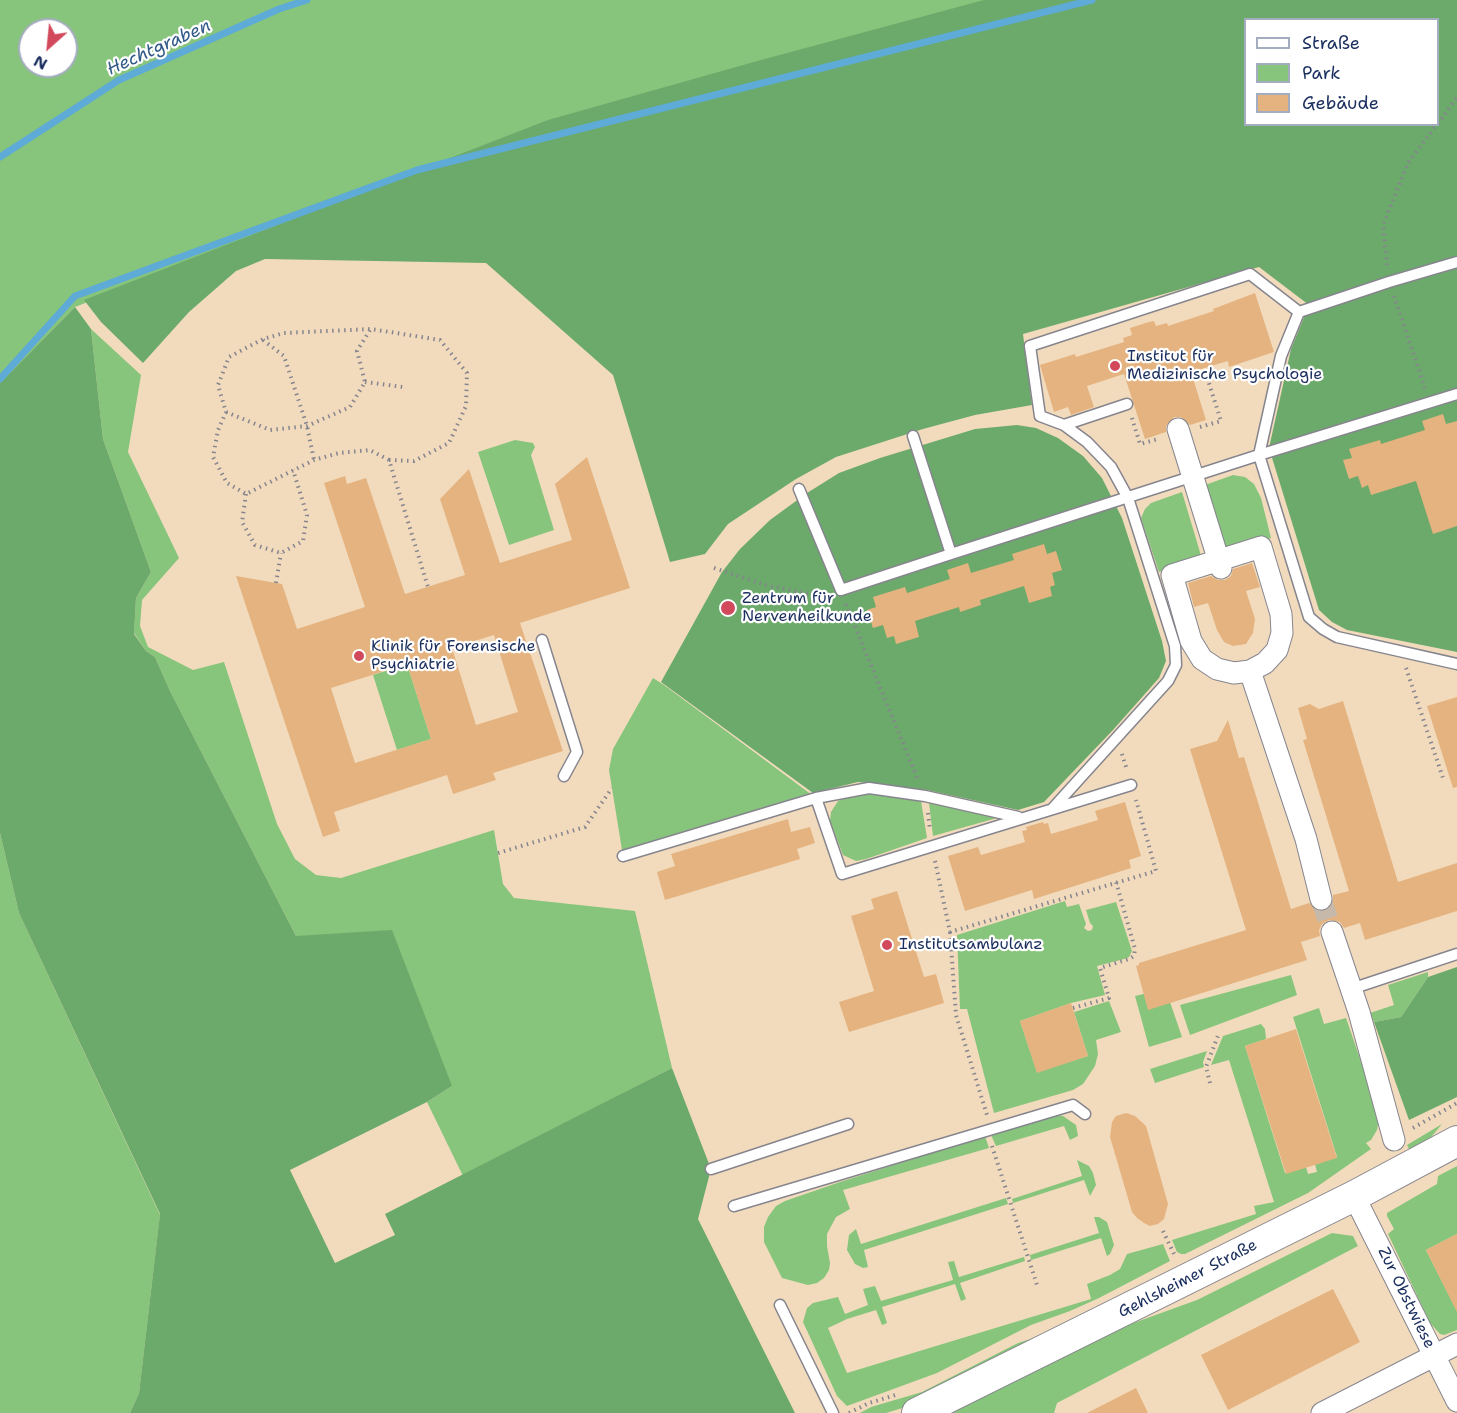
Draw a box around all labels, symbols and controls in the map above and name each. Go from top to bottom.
water label: Hechtgraben [104,15,214,81]
north arrow [18,18,78,78]
legend [1244,18,1439,126]
text: Straße [1302,31,1360,55]
text: N [30,50,51,75]
text: Park [1302,61,1341,85]
text: Gebäude [1302,91,1379,115]
place label: Institut für Medizinische Psychologie [1127,347,1322,385]
marker: Institut für Medizinische Psychologie [1108,359,1122,373]
place label: Zentrum für Nervenheilkunde [742,589,872,627]
marker: Zentrum für Nervenheilkunde [719,599,737,617]
place label: Klinik für Forensische Psychiatrie [371,637,536,675]
marker: Klinik für Forensische Psychiatrie [352,649,366,663]
place label: Institutsambulanz [899,935,1043,955]
marker: Institutsambulanz [880,938,894,952]
street label: Gehlsheimer Straße [1115,1236,1261,1322]
street label: Zur Obstwiese [1373,1244,1439,1352]

